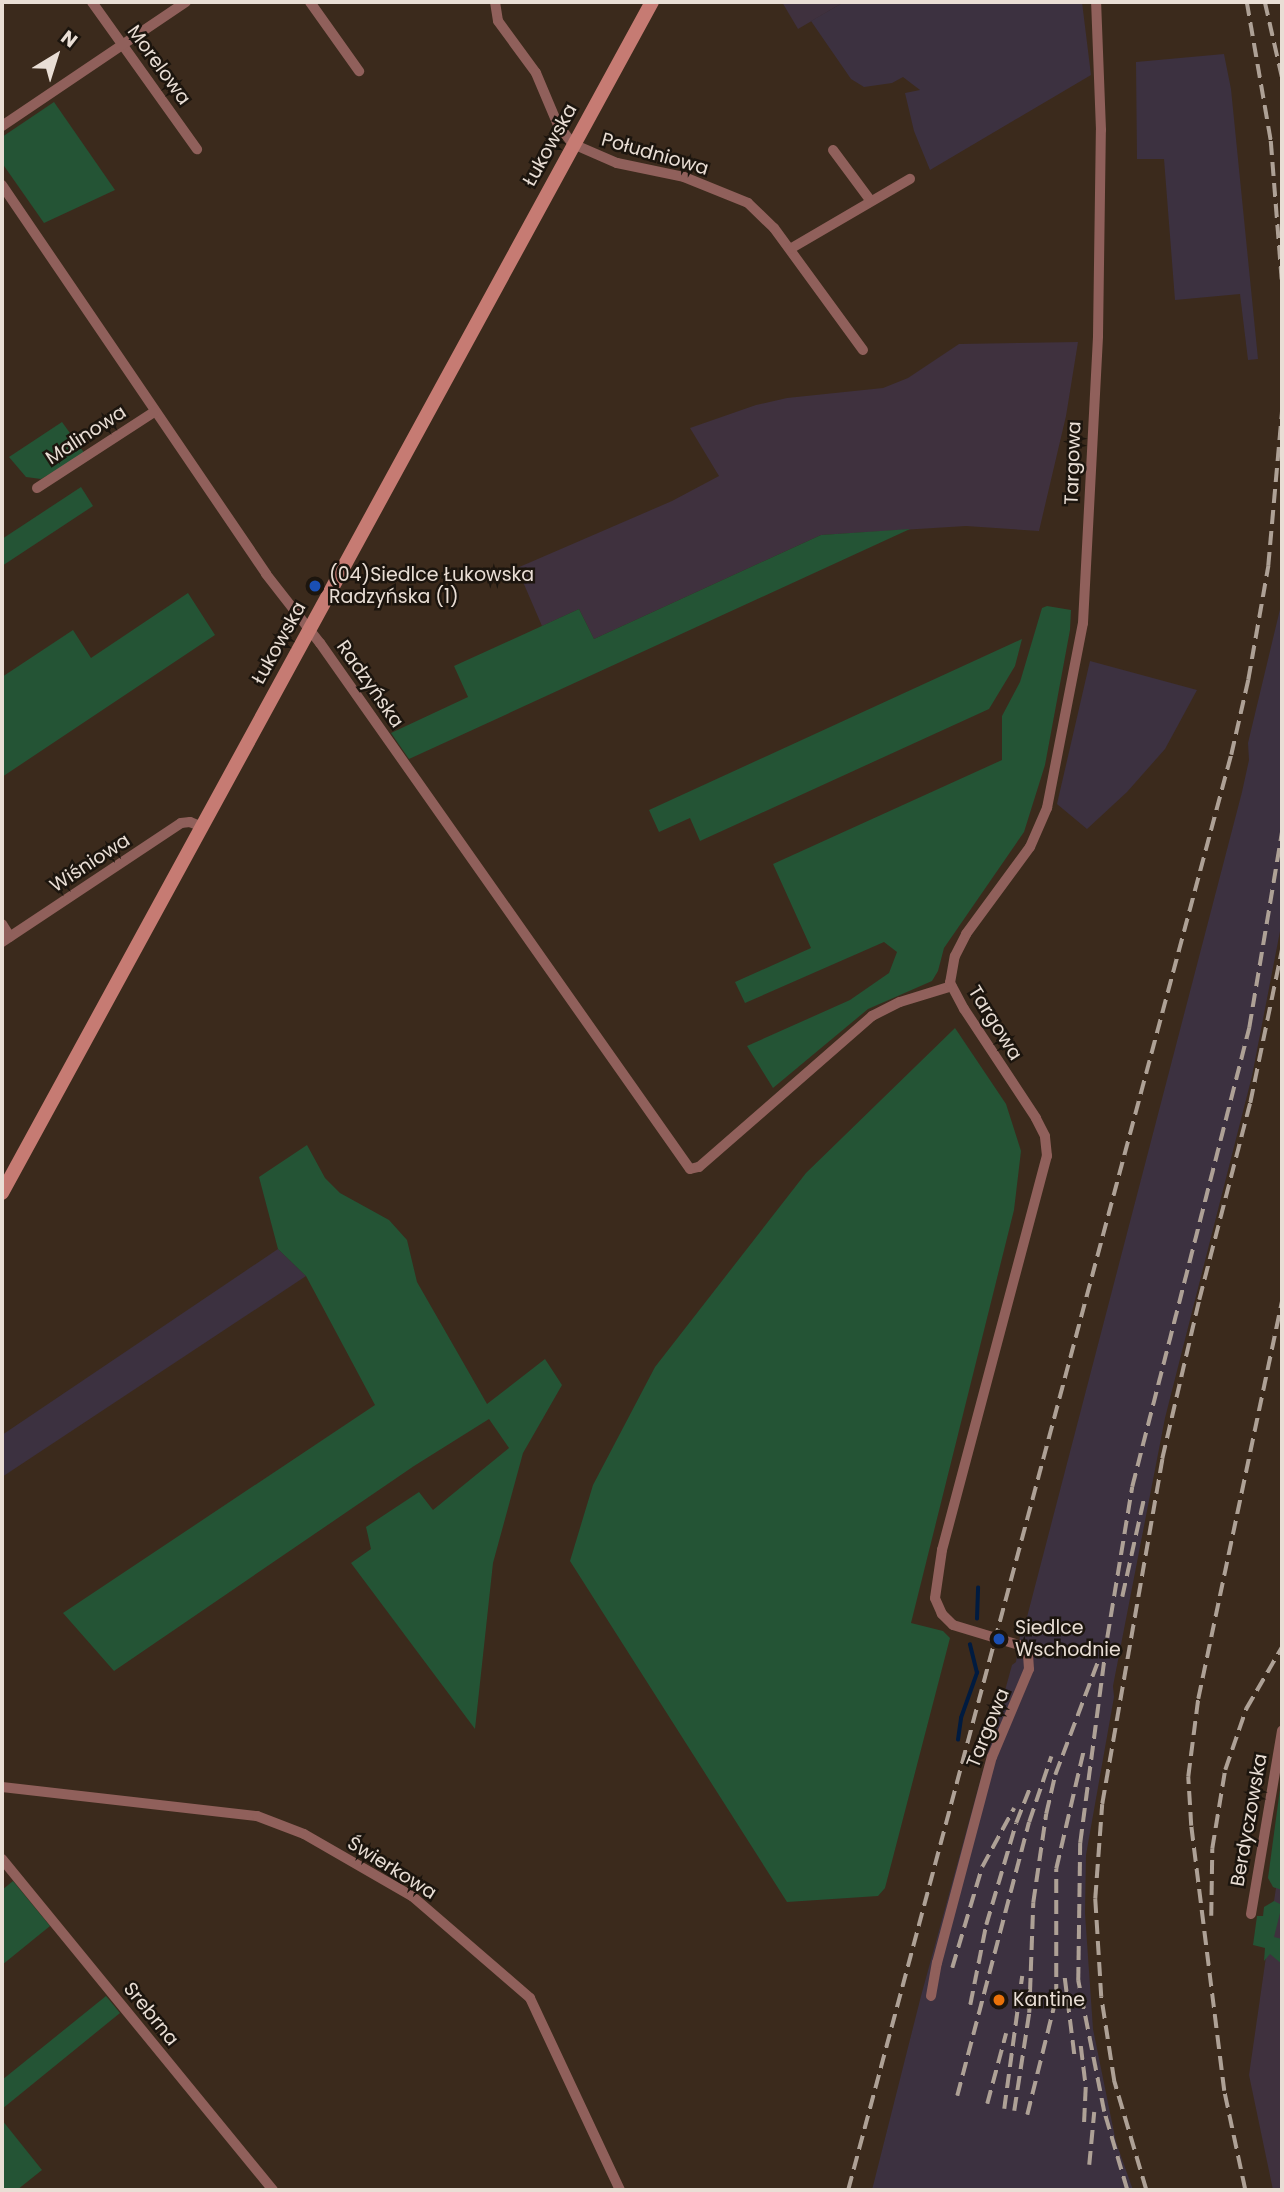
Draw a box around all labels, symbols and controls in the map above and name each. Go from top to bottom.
north arrow [21,21,91,91]
street label: Morelowa [123,21,195,109]
text: N [55,24,83,54]
street label: Łukowska [518,100,582,190]
street label: Południowa [599,128,711,180]
street label: Malinowa [42,401,130,469]
street label: Targowa [1060,421,1086,505]
place label: (04)Siedlce Łukowska Radzyńska (1) [329,564,534,608]
marker: (04)Siedlce Łukowska Radzyńska (1) [307,578,323,594]
street label: Łukowska [247,598,311,688]
street label: Radzyńska [332,636,408,732]
street label: Wiśniowa [46,829,134,897]
street label: Targowa [963,981,1027,1065]
place label: Siedlce Wschodnie [1015,1617,1121,1661]
marker: Siedlce Wschodnie [989,1629,1009,1649]
street label: Targowa [962,1685,1014,1771]
street label: Berdyczowska [1226,1752,1272,1888]
street label: Świerkowa [343,1832,441,1904]
street label: Srebrna [119,1978,183,2050]
place label: Kantine [1013,1989,1085,2011]
marker: Kantine [991,1992,1007,2008]

